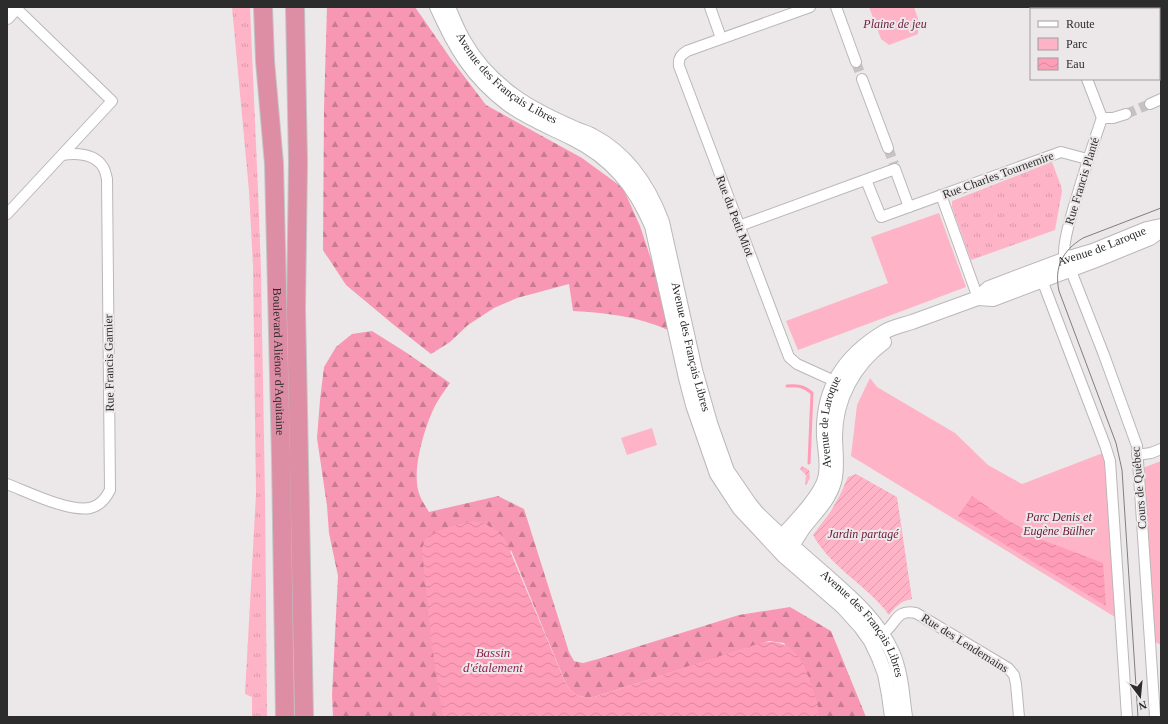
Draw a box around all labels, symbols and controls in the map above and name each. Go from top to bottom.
legend [1030,8,1160,80]
park label: Plaine de jeu [862,17,927,31]
text: Route [1066,17,1095,31]
street label: Avenue des Français Libres [453,30,560,127]
text: Parc [1066,37,1087,51]
text: Eau [1066,57,1085,71]
street label: Rue Francis Planté [1062,136,1102,226]
street label: Rue Charles Tournemire [940,148,1056,202]
street label: Rue du Petit Miot [713,174,757,259]
street label: Avenue de Laroque [1055,223,1148,269]
street label: Avenue des Français Libres [669,281,713,413]
street label: Boulevard Aliénor d'Aquitaine [270,288,287,435]
street label: Rue Francis Garnier [101,314,117,412]
street label: Avenue de Laroque [817,373,844,468]
street label: Cours de Québec [1128,446,1150,530]
park label: Parc Denis et Eugène Bülher [1022,510,1095,538]
park label: Jardin partagé [827,527,899,541]
street label: Avenue des Français Libres [818,567,906,679]
street label: Rue des Lendemains [919,611,1011,676]
water label: Bassin d'étalement [463,645,523,675]
north arrow [1120,676,1160,716]
text: N [1137,699,1148,712]

